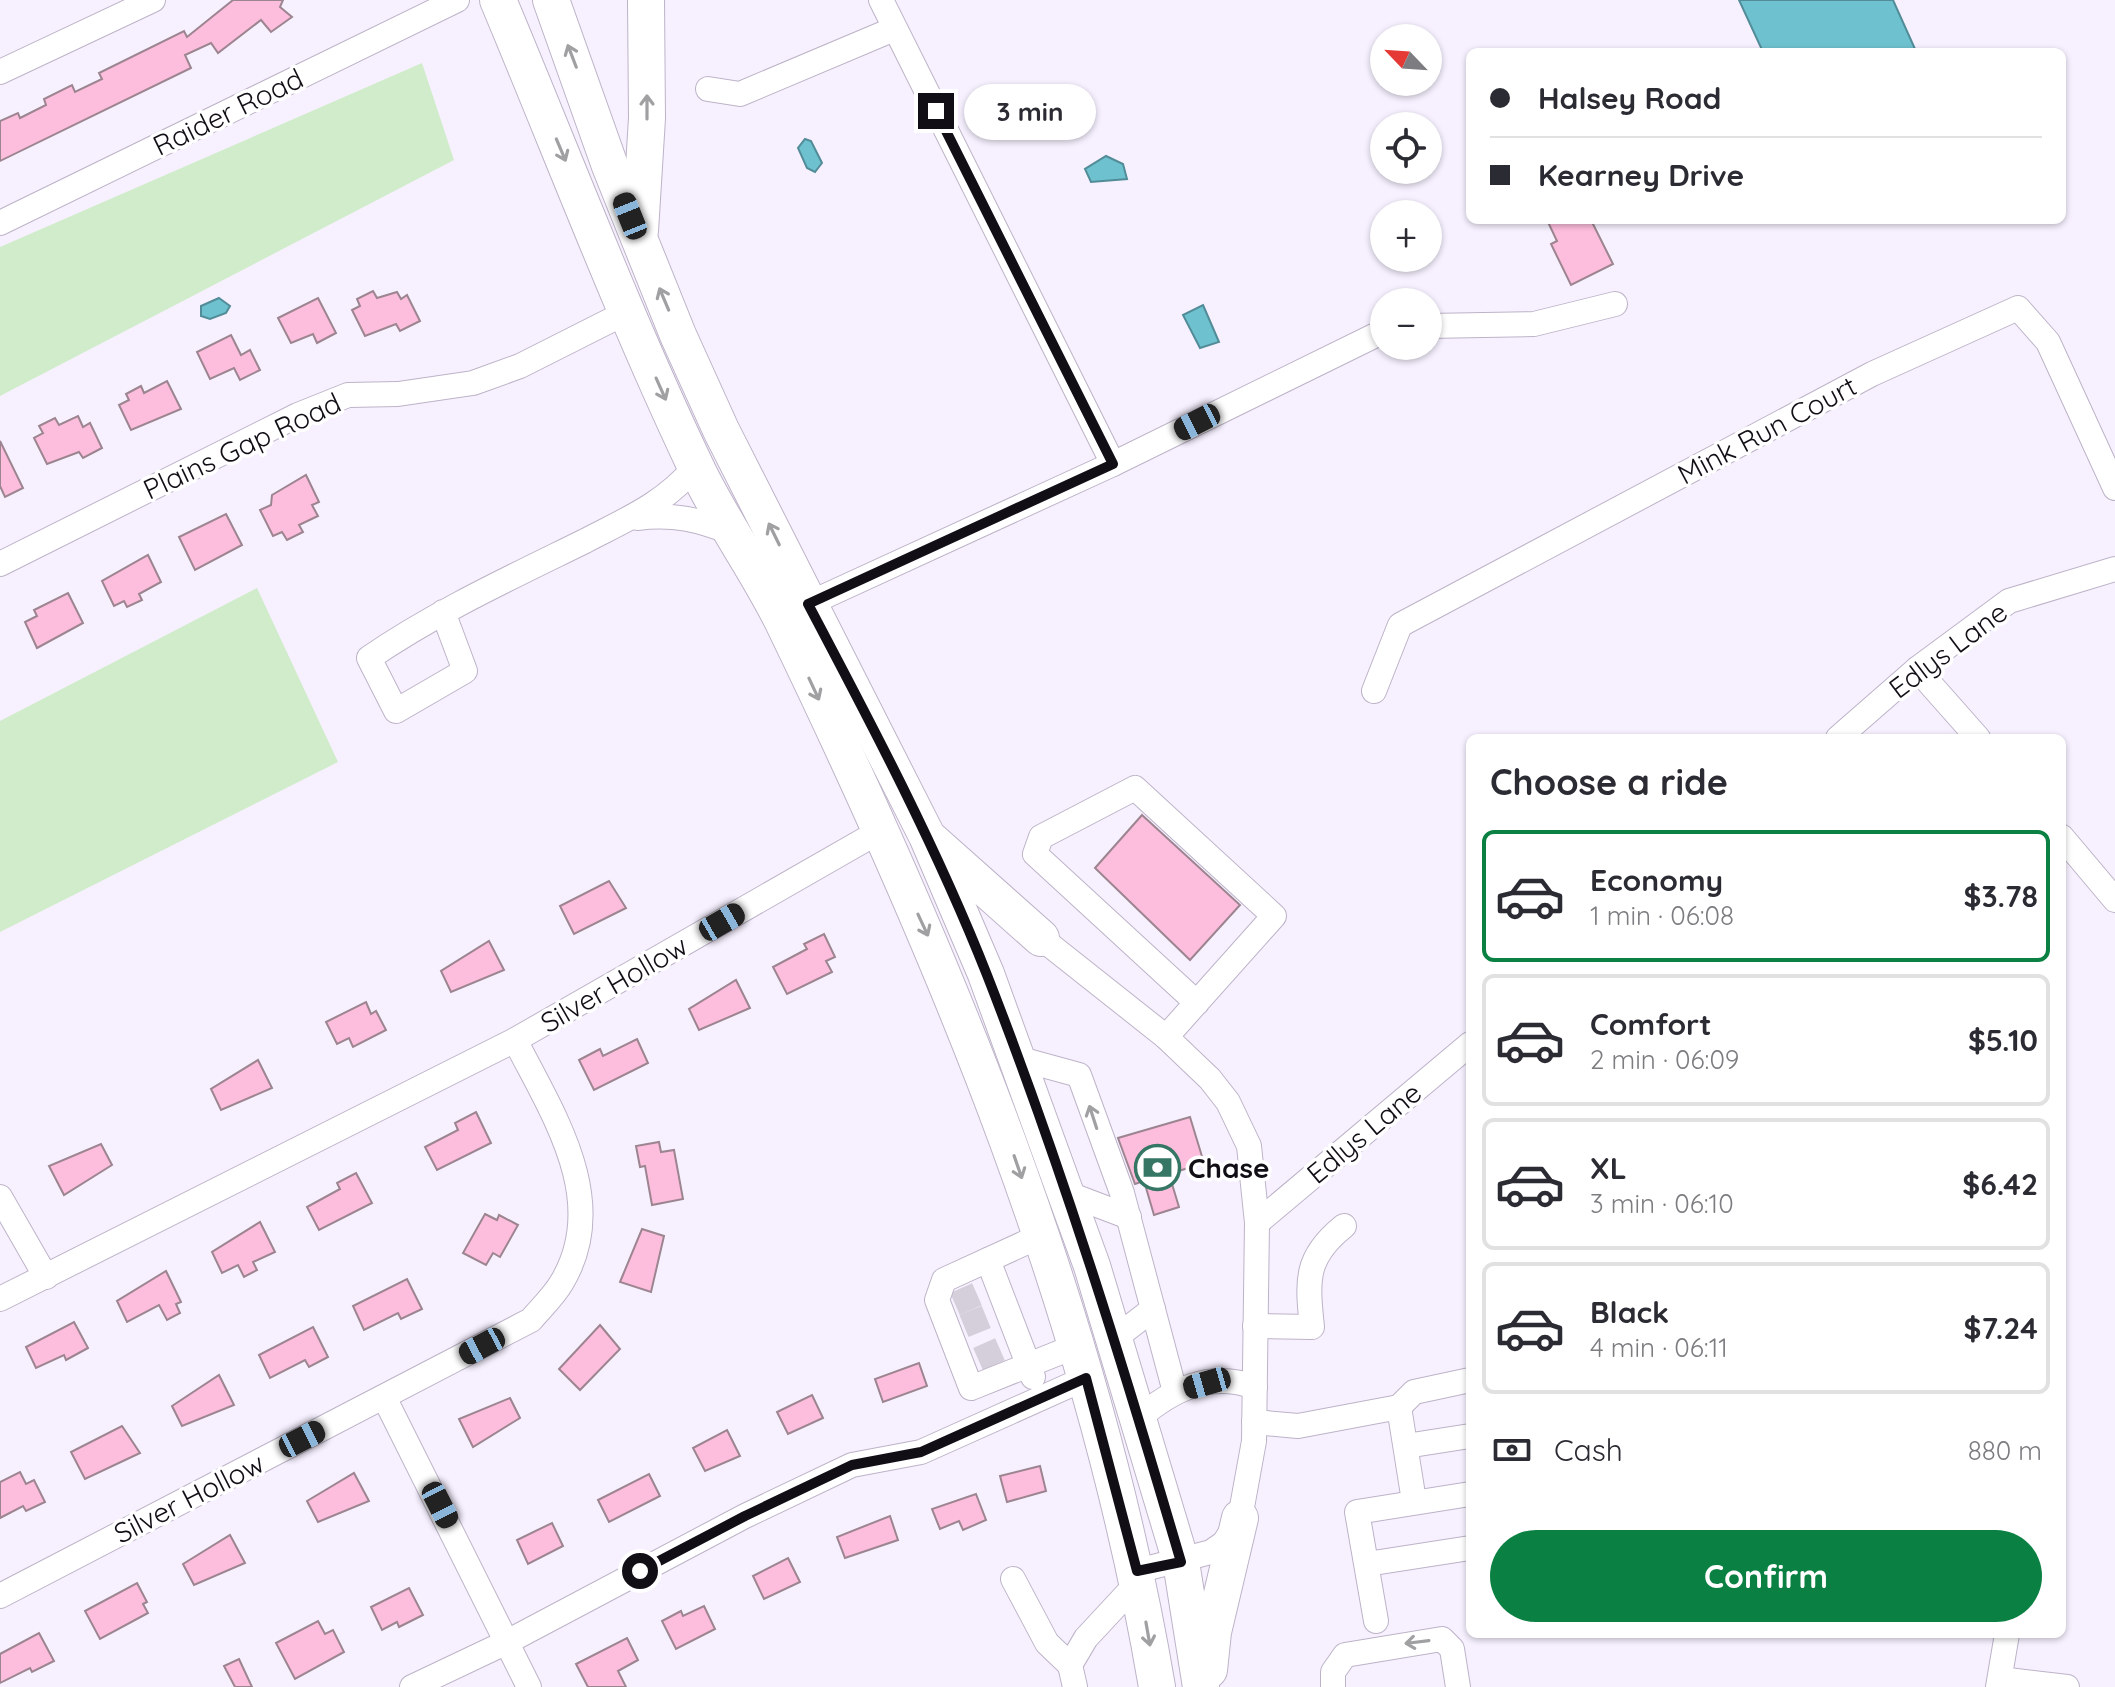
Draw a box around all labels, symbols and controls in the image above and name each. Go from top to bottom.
north arrow [1370,24,1442,96]
map controls [1370,24,1442,360]
one-way arrow [564,44,578,69]
street label: Raider Road [147,60,308,163]
text: Halsey Road [1538,79,1721,117]
callout: 3 min [964,83,1096,139]
route end [918,93,954,129]
one-way arrow [639,94,655,121]
text: 3 min [997,95,1063,128]
button: locate [1370,112,1442,184]
one-way arrow [554,137,569,161]
text: Kearney Drive [1538,156,1744,194]
car [610,189,650,243]
button: + [1370,200,1442,272]
one-way arrow [655,287,670,312]
button: − [1370,288,1442,360]
street label: Mink Run Court [1671,368,1862,491]
one-way arrow [654,377,669,401]
street label: Plains Gap Road [137,384,346,507]
car [1170,400,1224,444]
one-way arrow [765,523,781,547]
street label: Edlys Lane [1882,594,2014,705]
one-way arrow [807,677,822,701]
text: Choose a ride [1490,759,1728,804]
icon: car [1494,860,1566,932]
text: Economy [1590,861,1723,899]
text: $3.78 [1964,877,2038,915]
text: 1 min · 06:08 [1590,899,1734,932]
car [695,900,749,944]
one-way arrow [916,912,931,937]
street label: Silver Hollow [534,927,694,1040]
icon: car [1494,1004,1566,1076]
text: Comfort [1590,1005,1711,1043]
text: $5.10 [1968,1021,2038,1059]
text: 2 min · 06:09 [1590,1043,1739,1076]
street label: Edlys Lane [1299,1075,1428,1191]
one-way arrow [1085,1105,1100,1130]
bank icon: Chase [1133,1144,1181,1192]
icon: car [1494,1148,1566,1220]
text: XL [1590,1149,1627,1187]
place label: Chase [1188,1150,1270,1185]
one-way arrow [1011,1154,1026,1179]
text: $6.42 [1962,1165,2038,1203]
text: 3 min · 06:10 [1590,1187,1734,1220]
icon: car [1494,1292,1566,1364]
text: Black [1590,1293,1669,1331]
text: $7.24 [1964,1309,2038,1347]
car [455,1324,509,1368]
text: 4 min · 06:11 [1590,1331,1728,1364]
car [1181,1365,1233,1401]
car [275,1417,329,1461]
icon: cash [1490,1428,1534,1472]
text: Cash [1554,1431,1623,1469]
text: 880 m [1968,1434,2042,1467]
street label: Silver Hollow [108,1445,270,1550]
car [418,1478,462,1532]
button: Confirm [1490,1530,2042,1622]
route start [622,1553,658,1589]
one-way arrow [1142,1621,1157,1646]
one-way arrow [1404,1634,1431,1649]

